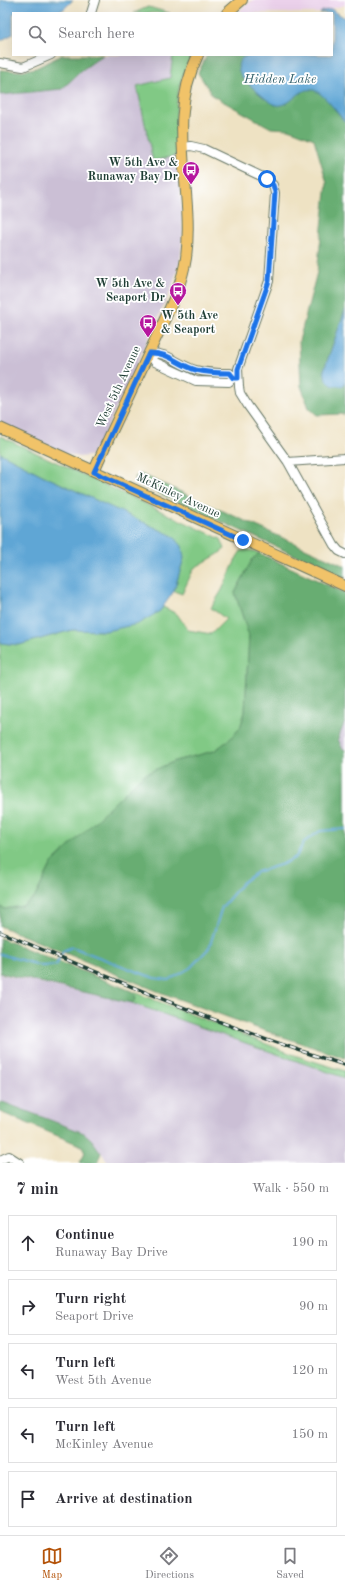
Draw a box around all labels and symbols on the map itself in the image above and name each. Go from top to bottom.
water label: Hidden Lake [243,73,316,86]
place label: W 5th Ave & Runaway Bay Dr [87,156,178,183]
bus stop icon: W 5th Ave & Runaway Bay Dr [181,160,201,185]
route start [258,170,276,188]
place label: W 5th Ave & Seaport Dr [95,277,165,304]
bus stop icon: W 5th Ave & Seaport Dr [168,281,188,306]
place label: W 5th Ave & Seaport [161,309,218,336]
bus stop icon: W 5th Ave & Seaport [138,313,158,338]
street label: West 5th Avenue [94,343,143,430]
street label: McKinley Avenue [134,471,222,521]
route end [234,531,252,549]

